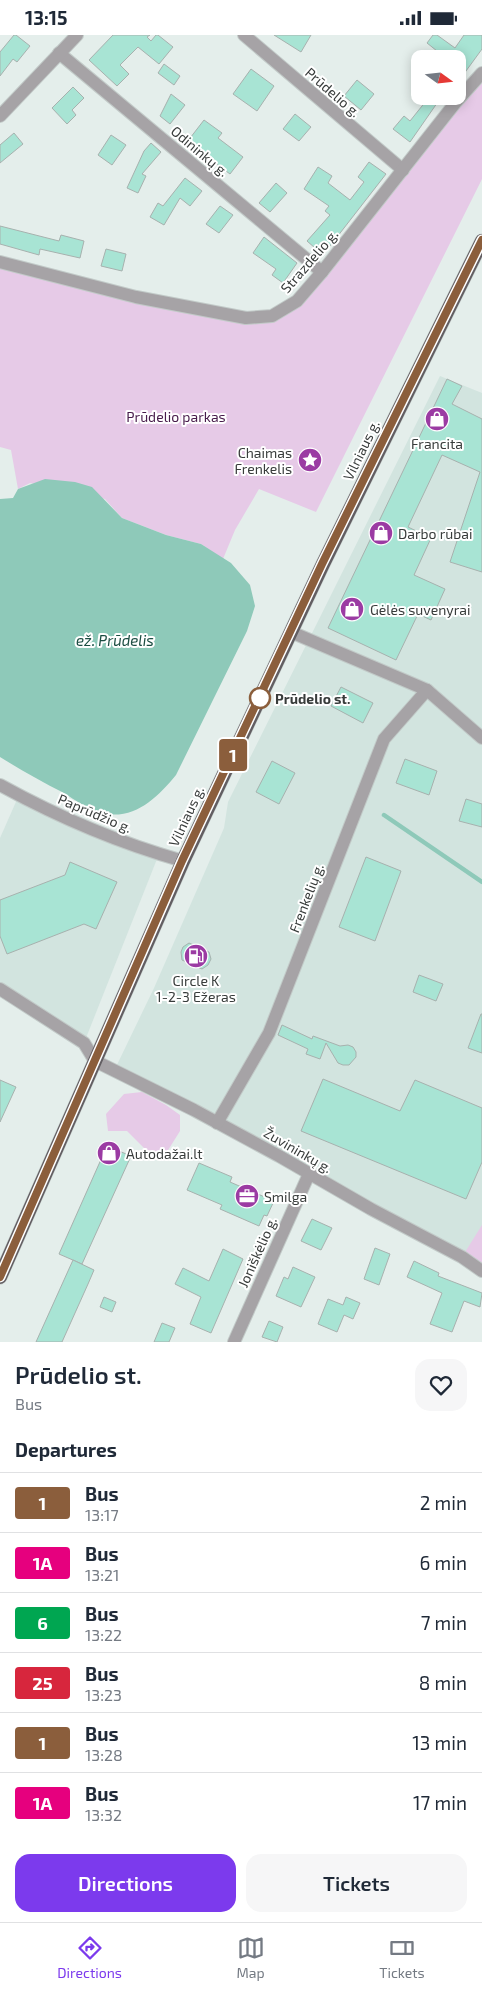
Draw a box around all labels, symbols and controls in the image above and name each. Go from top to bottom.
text: 13:15 [25,6,68,29]
north arrow [411,50,466,105]
map controls [411,50,466,105]
street label: Prūdelio g. [302,64,364,120]
street label: Odininkų g. [168,122,232,180]
street label: Strazdelio g. [277,226,341,296]
shop icon: Francita [424,406,450,432]
park label: Prūdelio parkas [126,408,226,425]
street label: Vilniaus g. [339,417,383,483]
place label: Francita [411,435,463,452]
place label: Chaimas Frenkelis [234,444,292,477]
place icon: Chaimas Frenkelis [297,447,323,473]
shop icon: Darbo rūbai [368,520,394,546]
place label: Darbo rūbai [398,525,472,542]
shop icon: Gėlės suvenyrai [339,596,365,622]
place label: Gėlės suvenyrai [370,601,470,618]
water label: ež. Prūdelis [76,631,154,649]
marker: Prūdelio st. [249,687,271,709]
place label: Prūdelio st. [275,690,351,707]
line badge: 1 [217,739,249,771]
text: 1 [229,744,237,766]
street label: Vilniaus g. [165,783,207,849]
street label: Paprūdžio g. [56,790,134,836]
street label: Frenkelių g. [285,861,327,935]
fuel station icon: Circle K 1-2-3 Ežeras [183,943,209,969]
place label: Circle K 1-2-3 Ežeras [156,972,236,1005]
street label: Žuvininkų g. [261,1124,335,1176]
shop icon: Autodažai.lt [96,1140,122,1166]
place label: Autodažai.lt [126,1145,203,1162]
office icon: Smilga [234,1183,260,1209]
place label: Smilga [264,1188,307,1205]
street label: Joniškėlio g. [234,1214,280,1290]
button: heart [415,1359,467,1411]
text: Prūdelio st. [15,1360,142,1389]
text: Bus [15,1394,42,1413]
text: Departures [15,1438,117,1461]
text: Bus [85,1482,119,1505]
text: 2 min [420,1491,467,1514]
text: 1 [39,1492,46,1514]
text: 13:17 [85,1505,119,1524]
text: Bus [85,1542,119,1565]
text: 6 min [419,1551,467,1574]
text: 1A [33,1552,52,1574]
text: 13:21 [85,1565,119,1584]
text: Bus [85,1602,119,1625]
text: 7 min [421,1611,467,1634]
text: 6 [37,1612,48,1634]
text: 13:22 [85,1625,122,1644]
text: Bus [85,1662,119,1685]
text: 8 min [419,1671,467,1694]
text: 25 [32,1672,53,1694]
text: 13:23 [85,1685,122,1704]
text: Bus [85,1722,119,1745]
text: 13 min [412,1731,467,1754]
text: 1 [39,1732,46,1754]
text: 13:28 [85,1745,123,1764]
text: Bus [85,1782,119,1805]
text: 17 min [413,1791,467,1814]
text: 1A [33,1792,52,1814]
text: 13:32 [85,1805,122,1824]
button: Directions [15,1854,236,1912]
button: Tickets [246,1854,467,1912]
tab: Directions [57,1934,122,1981]
tab: Map [237,1934,265,1981]
tab: Tickets [379,1934,425,1981]

